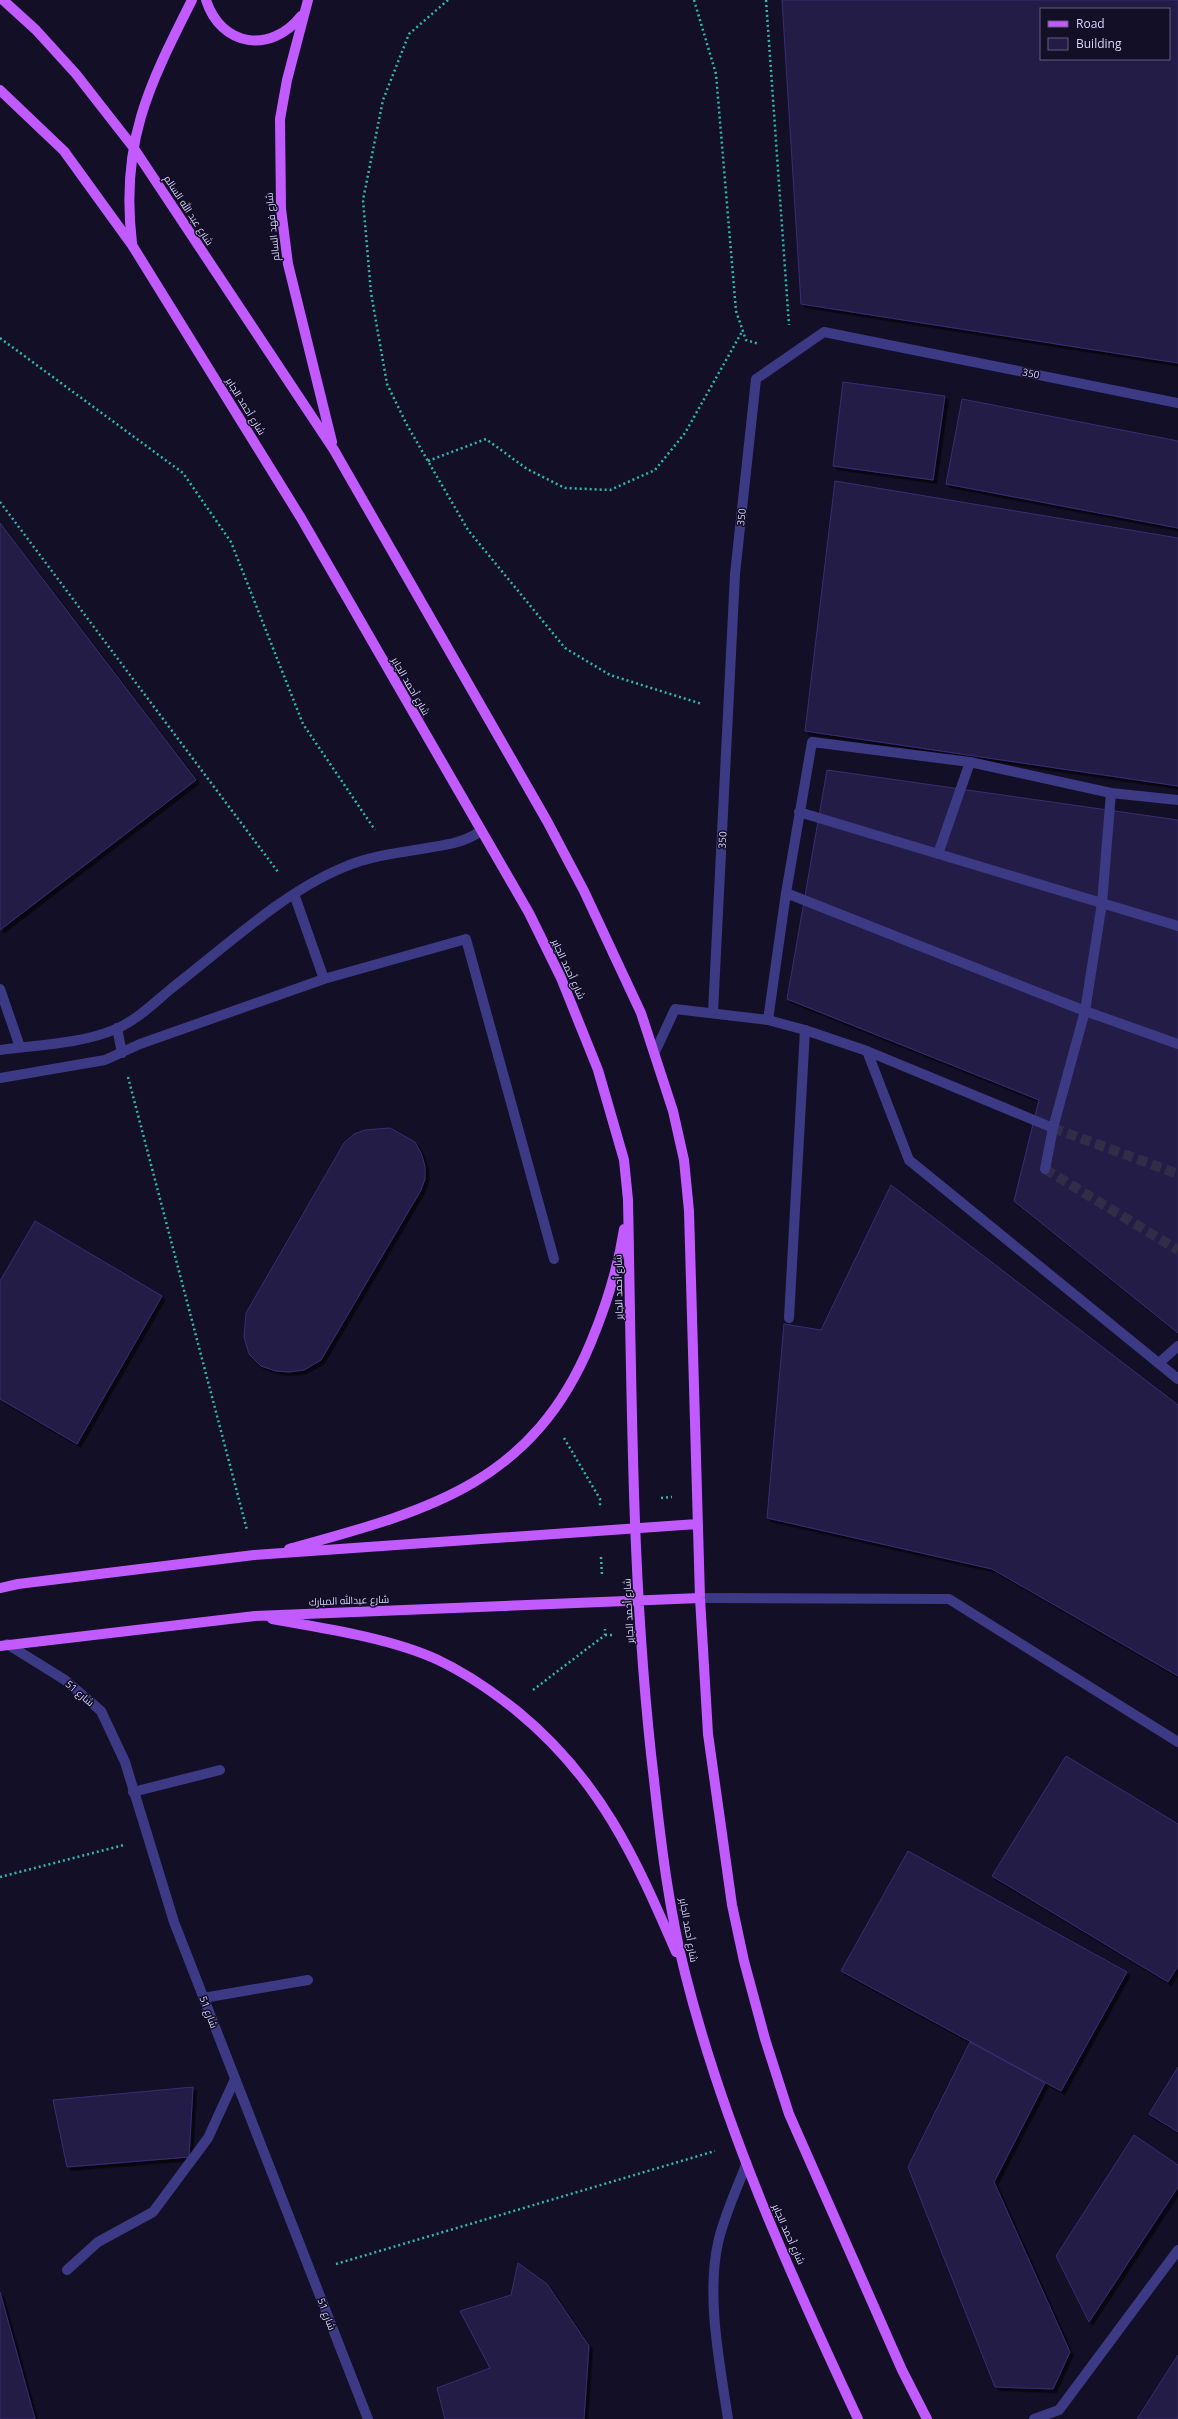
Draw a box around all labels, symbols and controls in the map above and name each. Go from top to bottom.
legend [1040,8,1170,60]
text: Road [1076,15,1105,32]
text: Building [1076,35,1122,52]
street label: شارع عبد الله السالم [160,172,217,248]
street label: شارع فهد السالم [261,192,284,262]
street label: 350 [1021,364,1041,382]
street label: شارع أحمد الجابر [222,374,269,437]
street label: 350 [733,507,749,526]
street label: شارع أحمد الجابر [388,653,433,718]
street label: 350 [715,831,729,849]
street label: شارع أحمد الجابر [548,936,589,1001]
street label: شارع أحمد الجابر [610,1254,626,1321]
street label: شارع أحمد الجابر [619,1578,637,1645]
street label: شارع عبدالله المبارك [308,1592,390,1608]
street label: شارع 51 [63,1677,97,1709]
street label: شارع أحمد الجابر [676,1896,702,1963]
street label: شارع 51 [196,1994,222,2030]
street label: شارع أحمد الجابر [769,2201,809,2267]
street label: شارع 51 [314,2296,340,2332]

